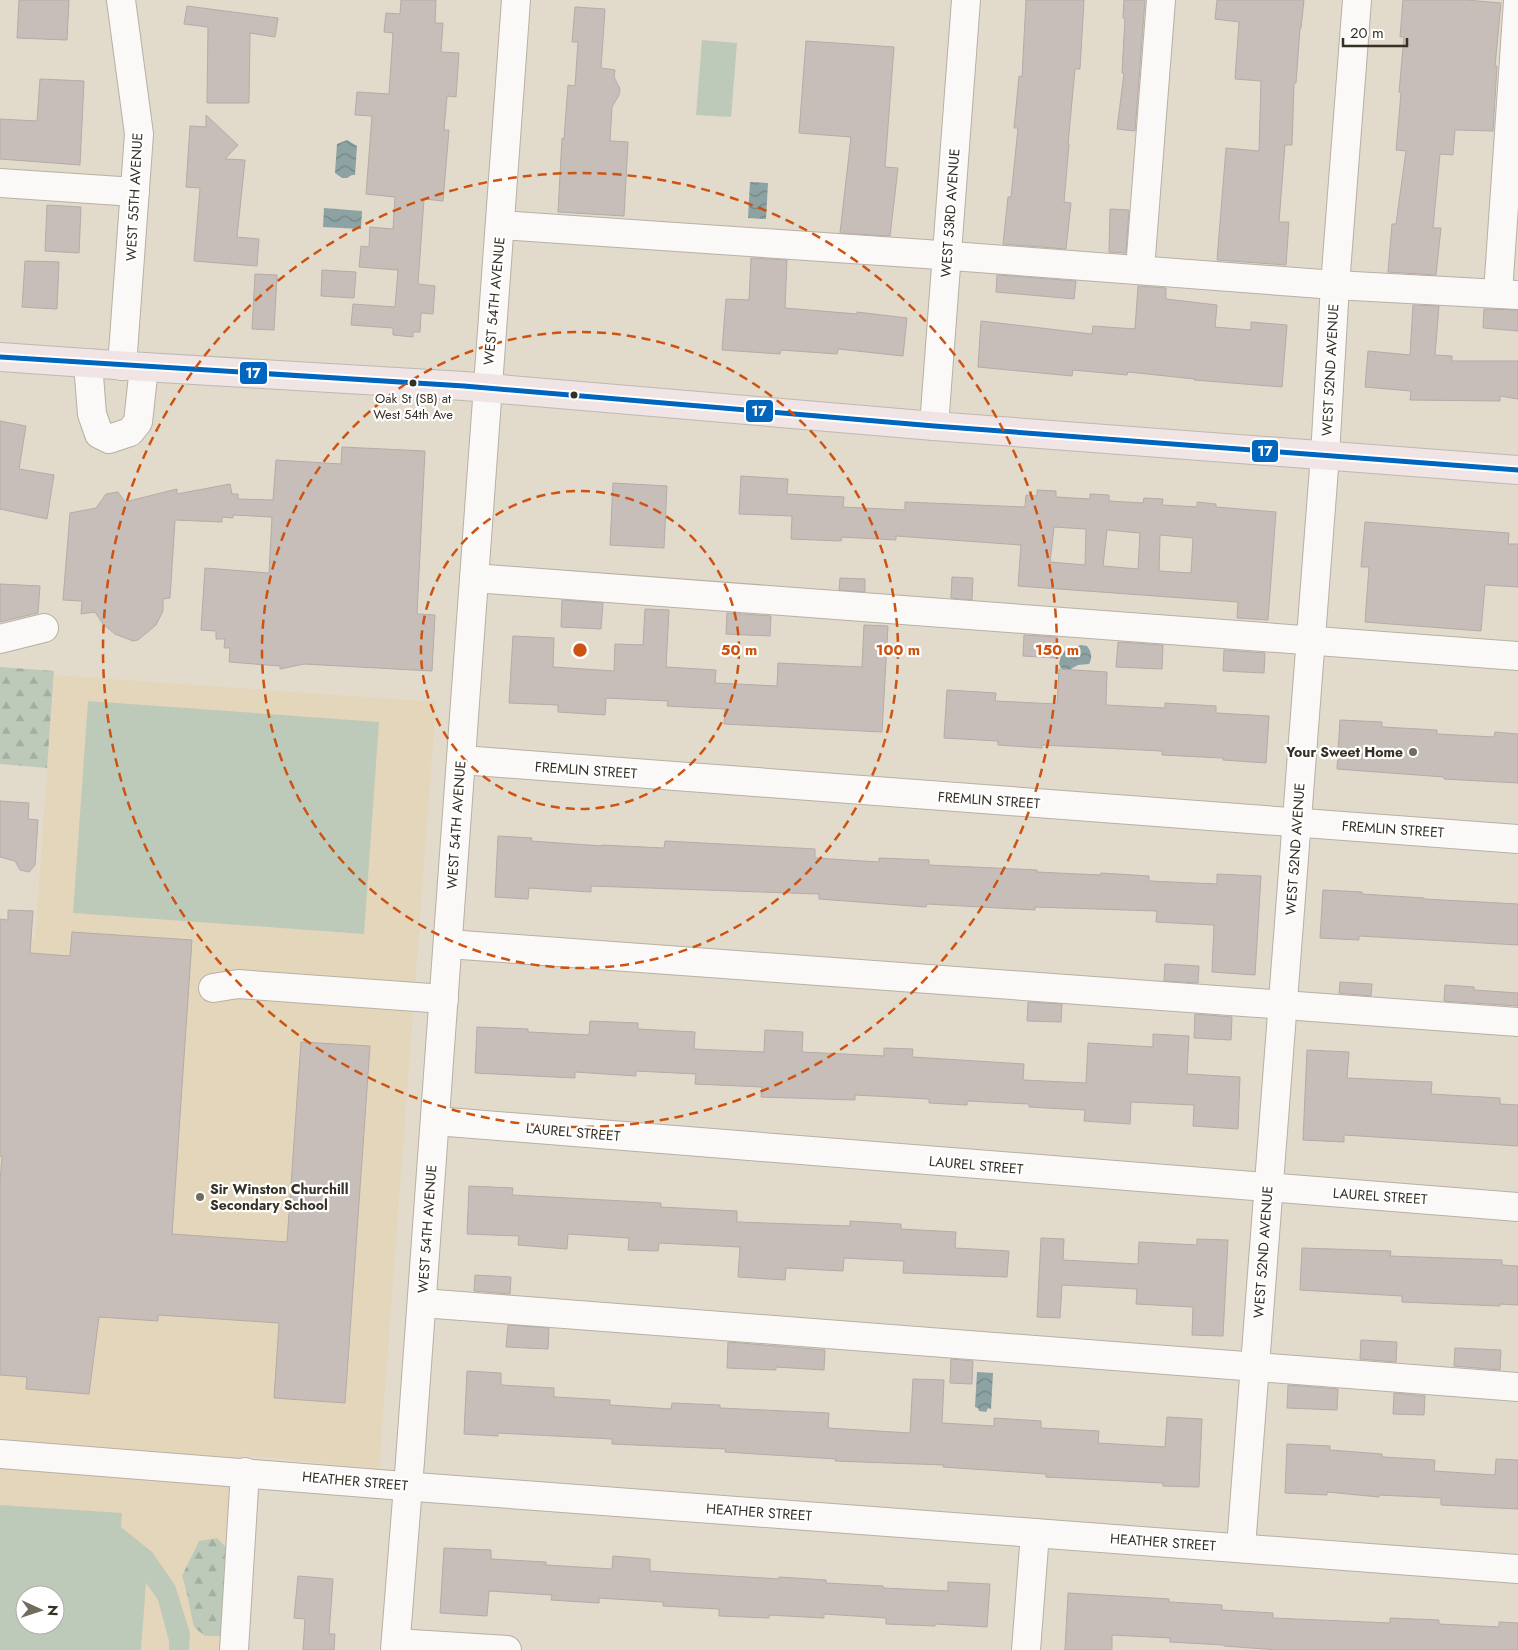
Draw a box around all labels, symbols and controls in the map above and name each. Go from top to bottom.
scale bar [1343,15,1407,47]
text: 20 m [1350,22,1384,44]
street label: WEST 55TH AVENUE [121,132,147,262]
street label: WEST 53RD AVENUE [936,148,964,278]
street label: WEST 54TH AVENUE [478,236,510,366]
street label: WEST 52ND AVENUE [1317,303,1343,437]
line badge: 17 [239,361,268,385]
text: 17 [245,363,261,383]
marker: Oak St (SB) at West 54th Ave [408,378,418,388]
place label: Oak St (SB) at West 54th Ave [373,389,453,424]
unlabelled marker [569,390,579,400]
line badge: 17 [745,399,774,423]
text: 17 [751,401,767,421]
line badge: 17 [1251,439,1279,463]
text: 17 [1257,441,1273,461]
text: 50 m [721,639,757,661]
text: 100 m [876,639,920,661]
text: 150 m [1035,639,1079,661]
centre of rings [571,641,589,659]
place label: Your Sweet Home [1285,742,1403,762]
marker: Your Sweet Home [1407,746,1419,758]
street label: FREMLIN STREET [534,756,638,784]
street label: WEST 54TH AVENUE [442,760,470,890]
street label: WEST 52ND AVENUE [1280,782,1310,916]
street label: FREMLIN STREET [937,786,1041,814]
street label: FREMLIN STREET [1341,815,1445,843]
street label: LAUREL STREET [525,1118,622,1146]
street label: LAUREL STREET [928,1151,1025,1179]
street label: WEST 54TH AVENUE [413,1164,441,1294]
place label: Sir Winston Churchill Secondary School [210,1179,348,1215]
street label: LAUREL STREET [1332,1183,1428,1209]
street label: WEST 52ND AVENUE [1248,1185,1278,1319]
marker: Sir Winston Churchill Secondary School [194,1191,206,1203]
street label: HEATHER STREET [301,1466,409,1496]
street label: HEATHER STREET [705,1498,813,1526]
street label: HEATHER STREET [1109,1528,1217,1556]
north arrow [15,1585,65,1635]
text: N [43,1605,63,1617]

